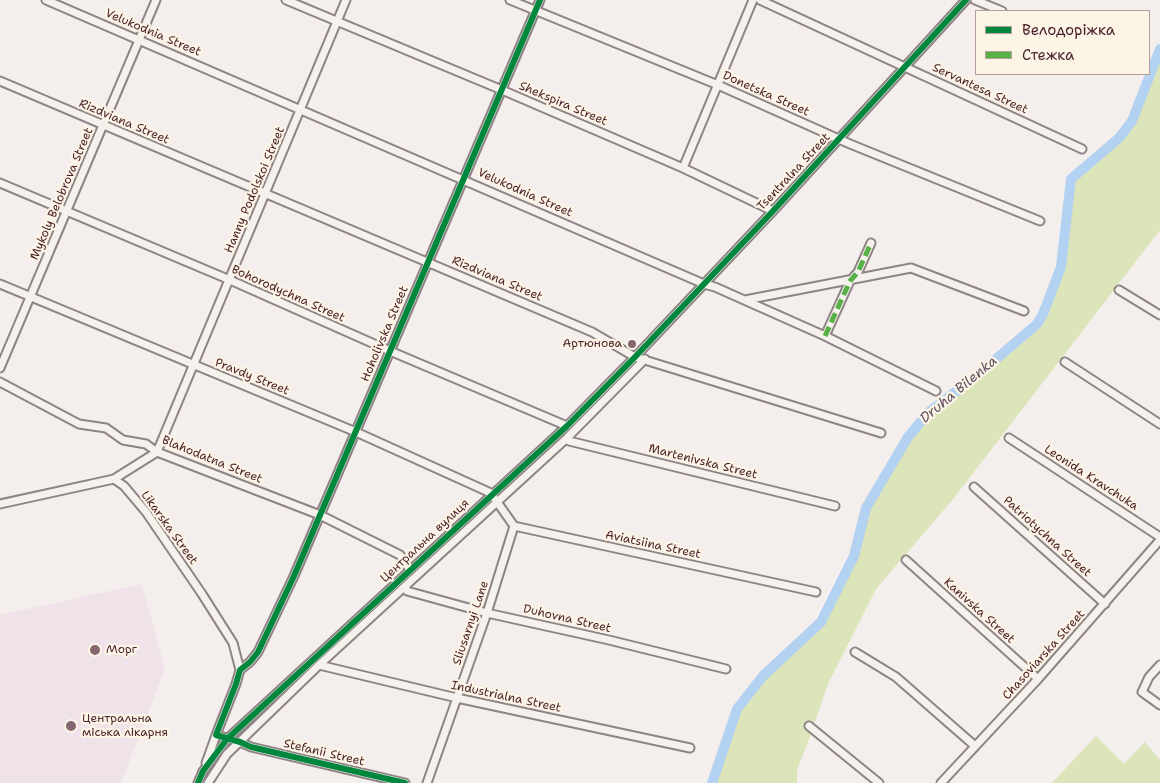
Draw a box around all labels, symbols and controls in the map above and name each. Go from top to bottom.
street label: Velukodnia Street [103,6,203,60]
legend [975,10,1150,75]
text: Велодоріжка [1022,20,1115,40]
text: Стежка [1022,45,1074,65]
street label: Servantesa Street [930,61,1030,117]
street label: Donetska Street [720,68,812,120]
street label: Shekspira Street [517,79,609,129]
street label: Rizdviana Street [77,96,171,148]
street label: Hanny Podolskoi Street [222,125,288,255]
street label: Mykoly Belobrova Street [28,126,96,262]
street label: Tsentralna Street [754,130,834,214]
street label: Velukodnia Street [475,166,575,220]
street label: Rizdviana Street [450,253,544,305]
street label: Bohorodychna Street [229,262,347,326]
street label: Hoholivska Street [358,284,412,384]
place label: Артюнова [563,337,622,351]
marker: Артюнова [626,338,638,350]
water label: Druha Bilenka [917,353,1001,427]
street label: Pravdy Street [213,356,291,398]
street label: Blahodatna Street [160,433,264,487]
street label: Martenivska Street [647,442,759,482]
street label: Leonida Kravchuka [1041,442,1141,514]
street label: Likarska Street [137,488,201,568]
street label: Patriotychna Street [1000,494,1094,580]
street label: Центральна вулиця [378,496,472,586]
street label: Aviatsiina Street [604,528,702,562]
street label: Kanivska Street [940,575,1018,647]
street label: Sliusarnyi Lane [450,579,492,667]
street label: Duhovna Street [522,602,612,636]
street label: Chasoviarska Street [1000,607,1088,703]
marker: Морг [88,643,102,657]
place label: Морг [106,643,137,657]
street label: Industrialna Street [450,678,562,716]
place label: Центральна міська лікарня [82,712,168,740]
marker: Центральна міська лікарня [64,719,78,733]
street label: Stefanii Street [282,737,366,769]

